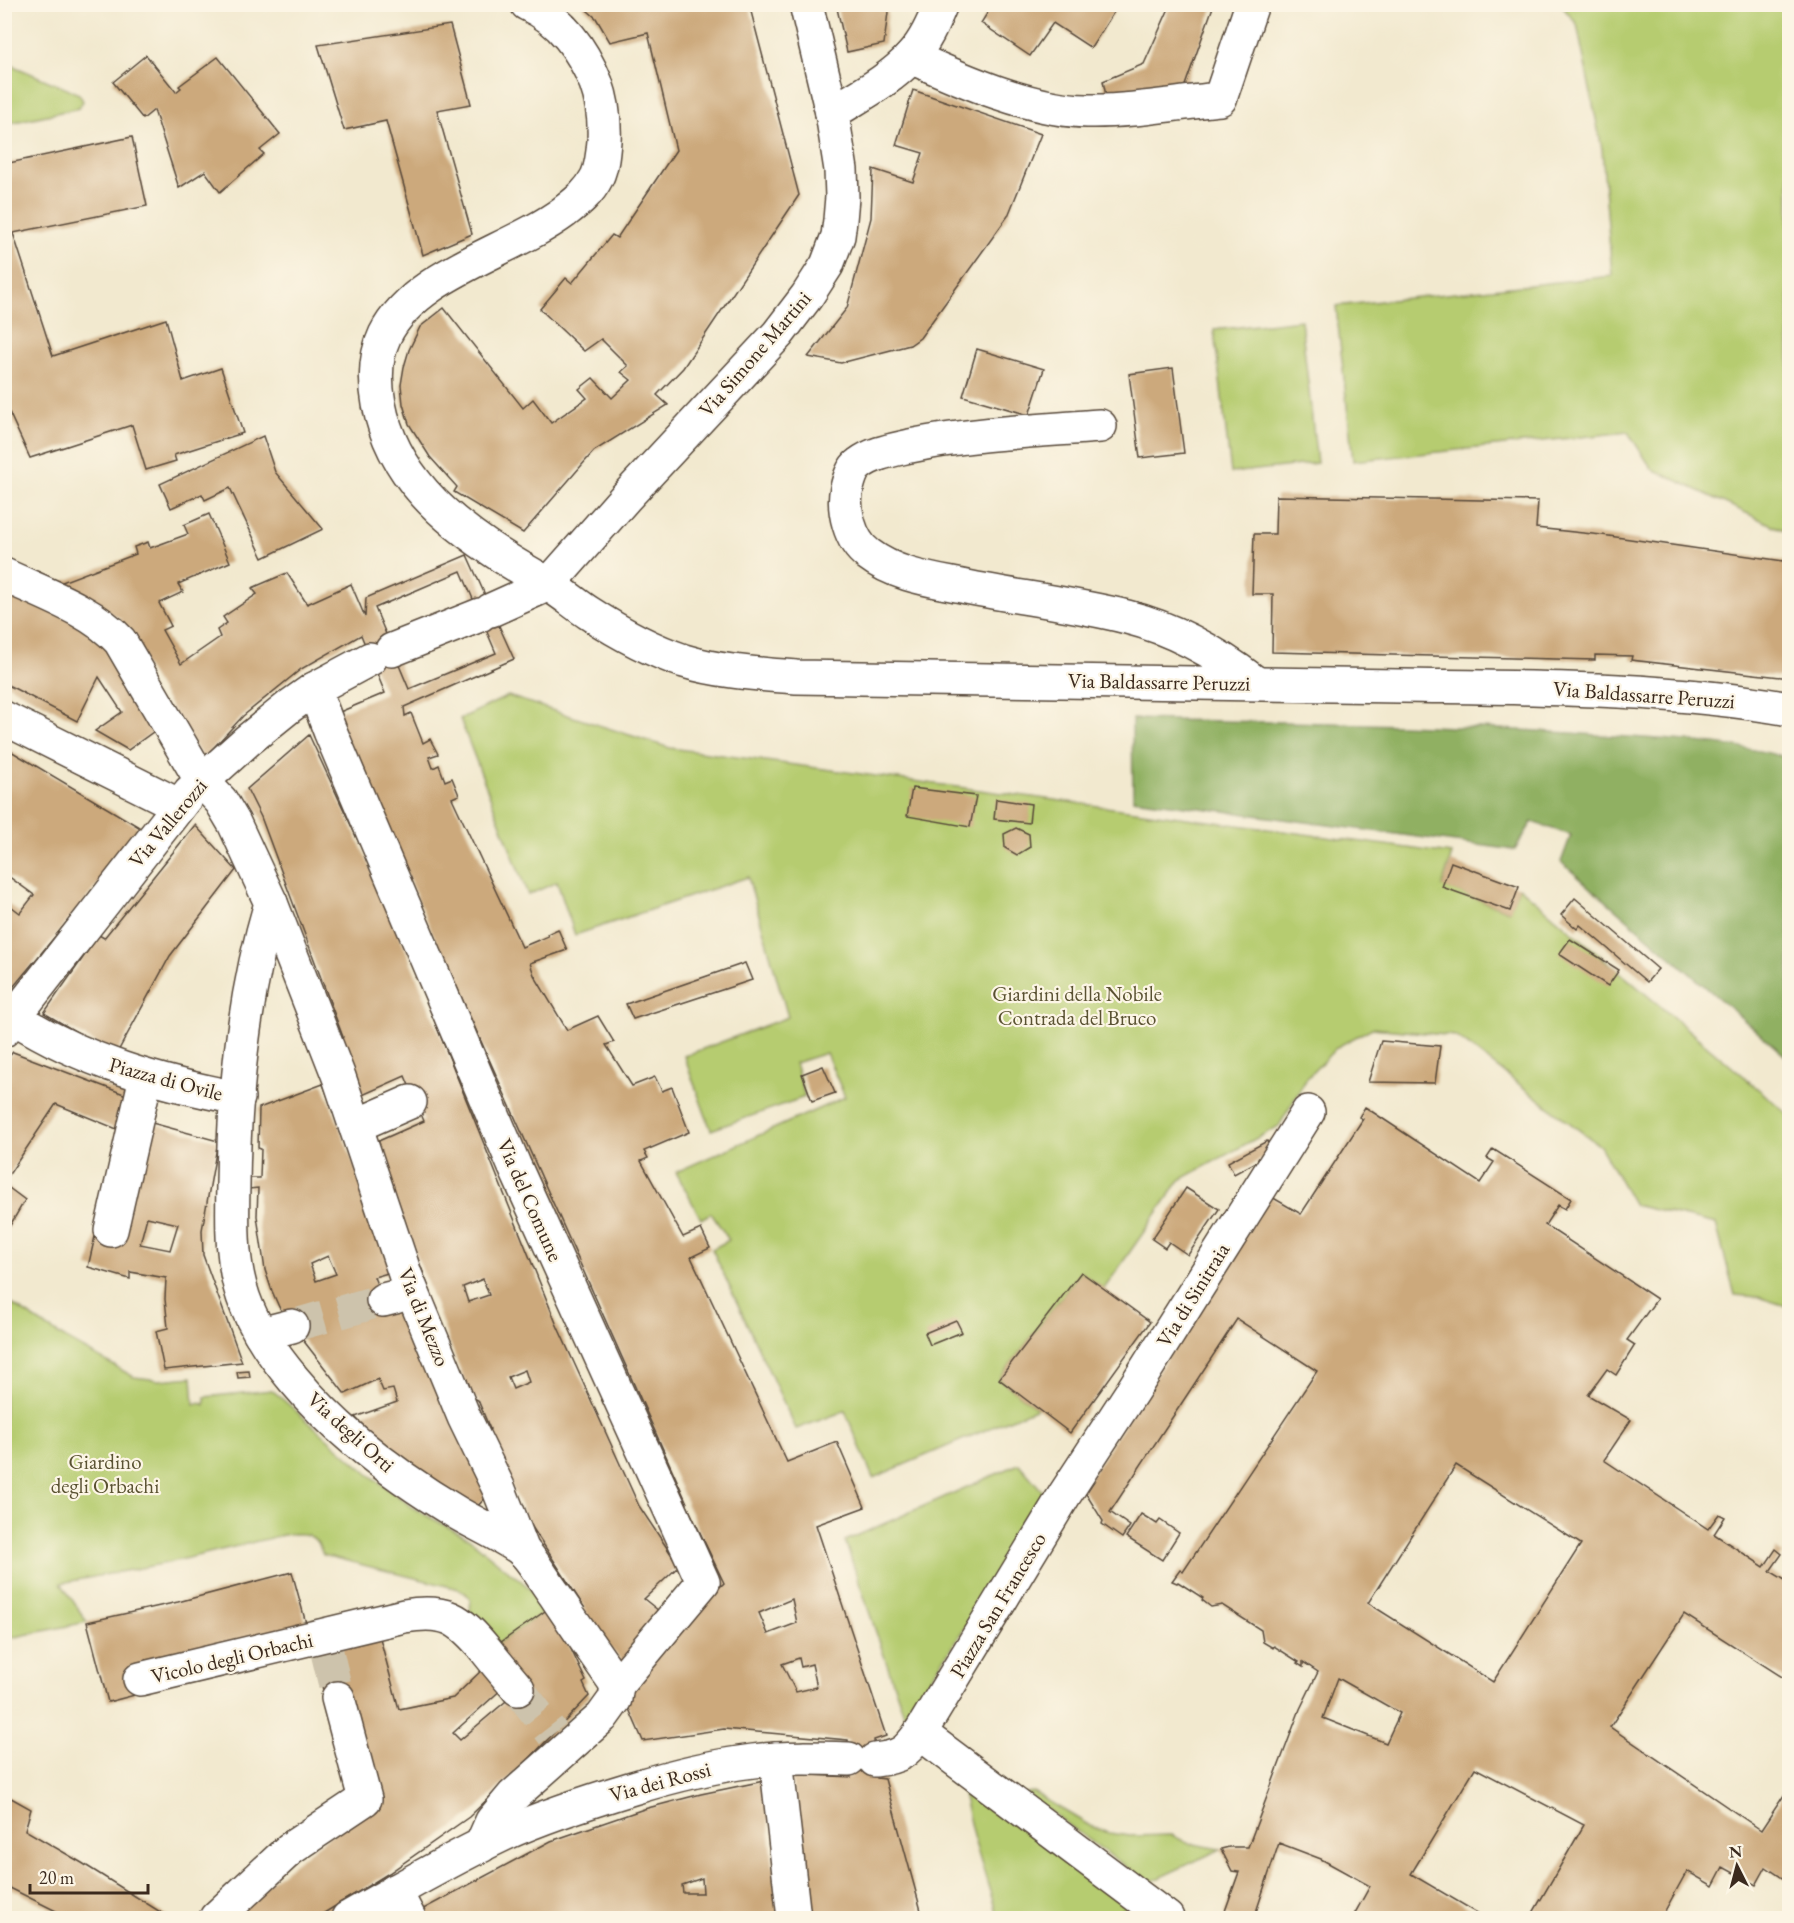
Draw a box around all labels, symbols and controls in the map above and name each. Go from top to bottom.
street label: Via Simone Martini [692,285,817,422]
street label: Via Baldassarre Peruzzi [1068,666,1250,697]
street label: Via Baldassarre Peruzzi [1552,675,1736,714]
street label: Via Vallerozzi [123,773,213,873]
park label: Giardini della Nobile Contrada del Bruco [992,980,1162,1031]
street label: Piazza di Ovile [106,1050,226,1107]
street label: Via del Comune [491,1134,570,1265]
street label: Via di Sinitraia [1150,1237,1236,1352]
street label: Via di Mezzo [392,1263,457,1370]
street label: Via degli Orti [302,1385,401,1478]
park label: Giardino degli Orbachi [51,1448,159,1499]
street label: Piazza San Francesco [943,1527,1052,1683]
street label: Vicolo degli Orbachi [148,1626,315,1689]
street label: Via dei Rossi [606,1755,713,1808]
north arrow [1707,1836,1767,1896]
text: N [1728,1840,1743,1863]
scale bar [30,1857,148,1895]
text: 20 m [39,1866,74,1889]

